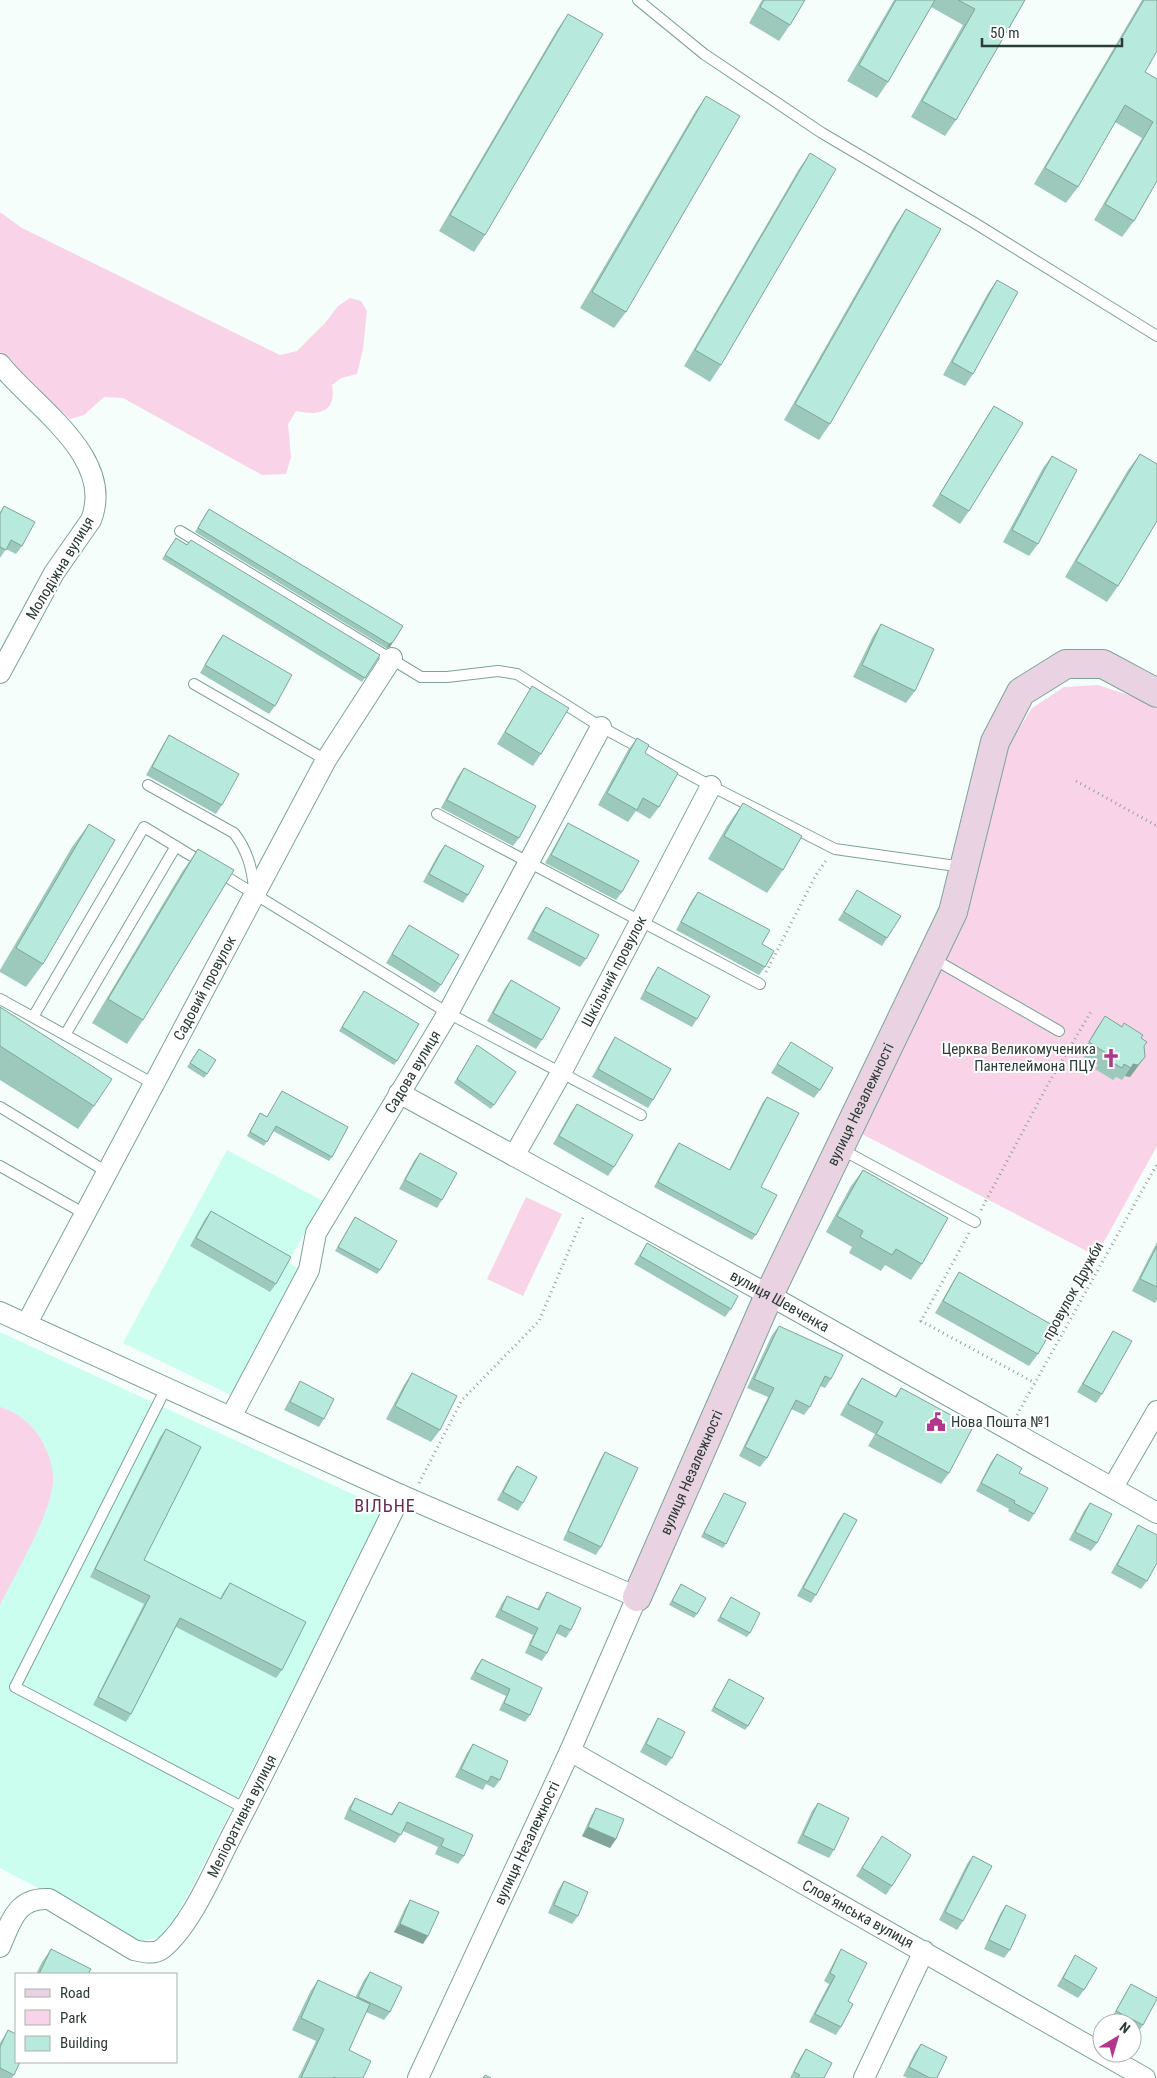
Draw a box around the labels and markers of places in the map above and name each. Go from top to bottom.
place label: Церква Великомученика Пантелеймона ПЦУ [942,1040,1096,1075]
church icon: Церква Великомученика Пантелеймона ПЦУ [1100,1047,1122,1069]
public building icon: Нова Пошта №1 [925,1411,947,1433]
place label: Нова Пошта №1 [951,1413,1051,1431]

